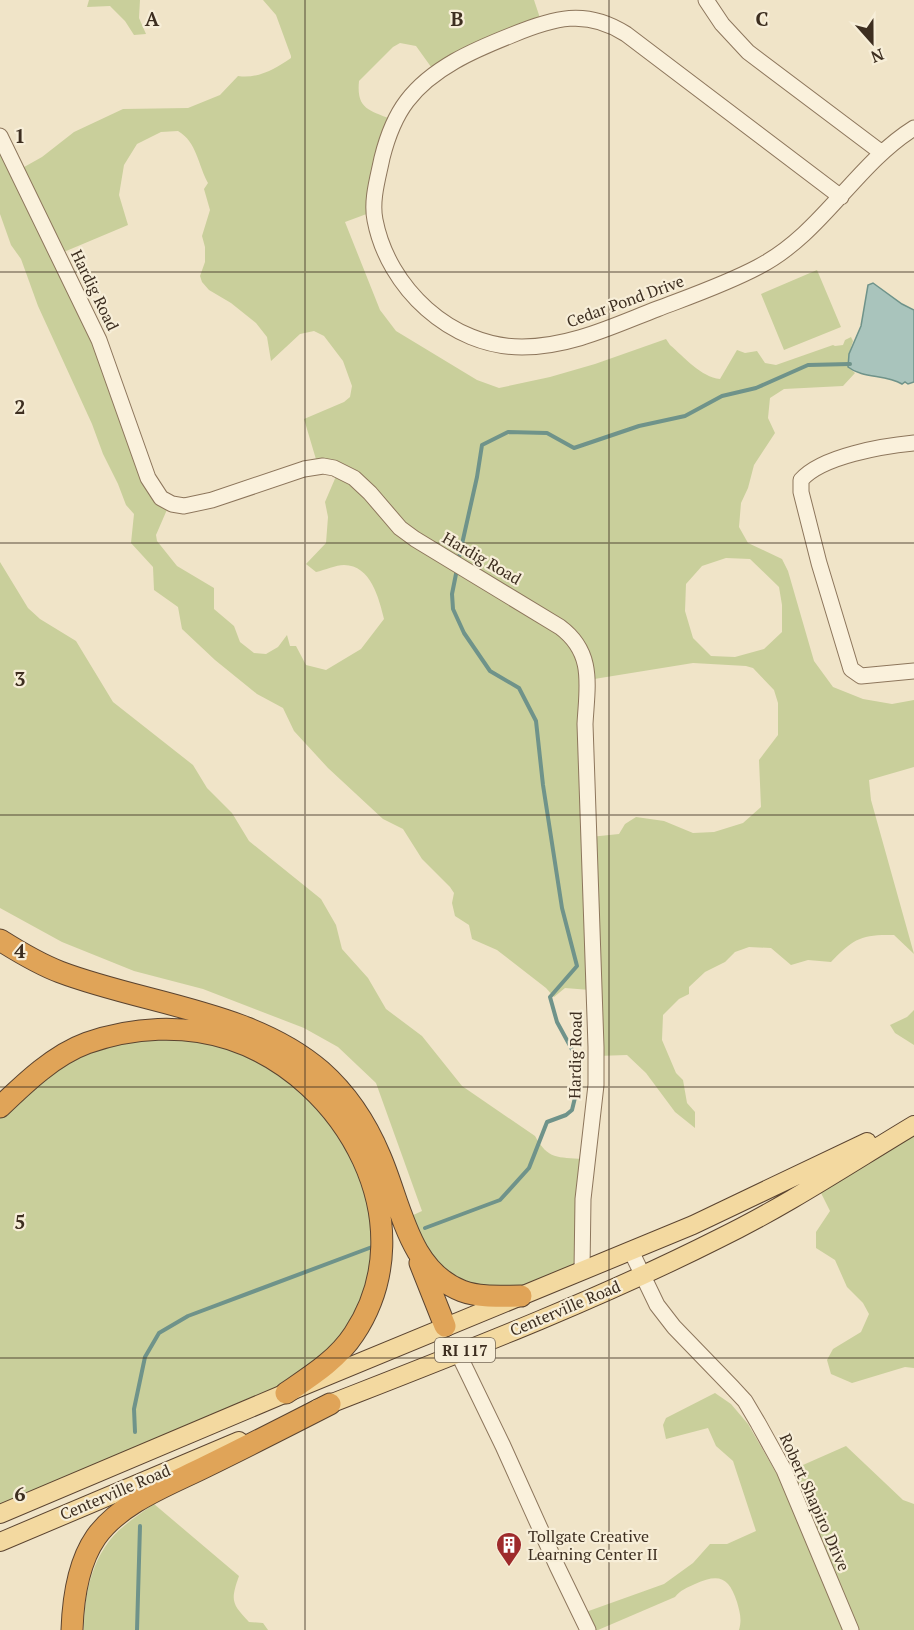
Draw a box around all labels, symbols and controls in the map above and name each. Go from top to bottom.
text: A [145,5,160,32]
text: B [451,5,464,32]
text: C [755,5,769,32]
north arrow [842,12,902,72]
text: N [868,44,887,68]
text: 1 [14,122,26,149]
street label: Hardig Road [66,246,124,334]
street label: Cedar Pond Drive [563,270,687,332]
text: 2 [14,393,26,420]
street label: Hardig Road [439,527,526,589]
text: 3 [14,665,26,692]
text: 4 [14,937,26,964]
street label: Hardig Road [563,1011,587,1099]
text: 5 [14,1208,26,1235]
street label: Centerville Road [506,1275,624,1341]
road number: RI 117 [435,1338,495,1362]
street label: Robert Shapiro Drive [775,1430,855,1574]
street label: Centerville Road [56,1459,174,1525]
text: 6 [14,1480,26,1507]
place label: Tollgate Creative Learning Center II [528,1525,658,1565]
building icon: Tollgate Creative Learning Center II [494,1530,524,1568]

